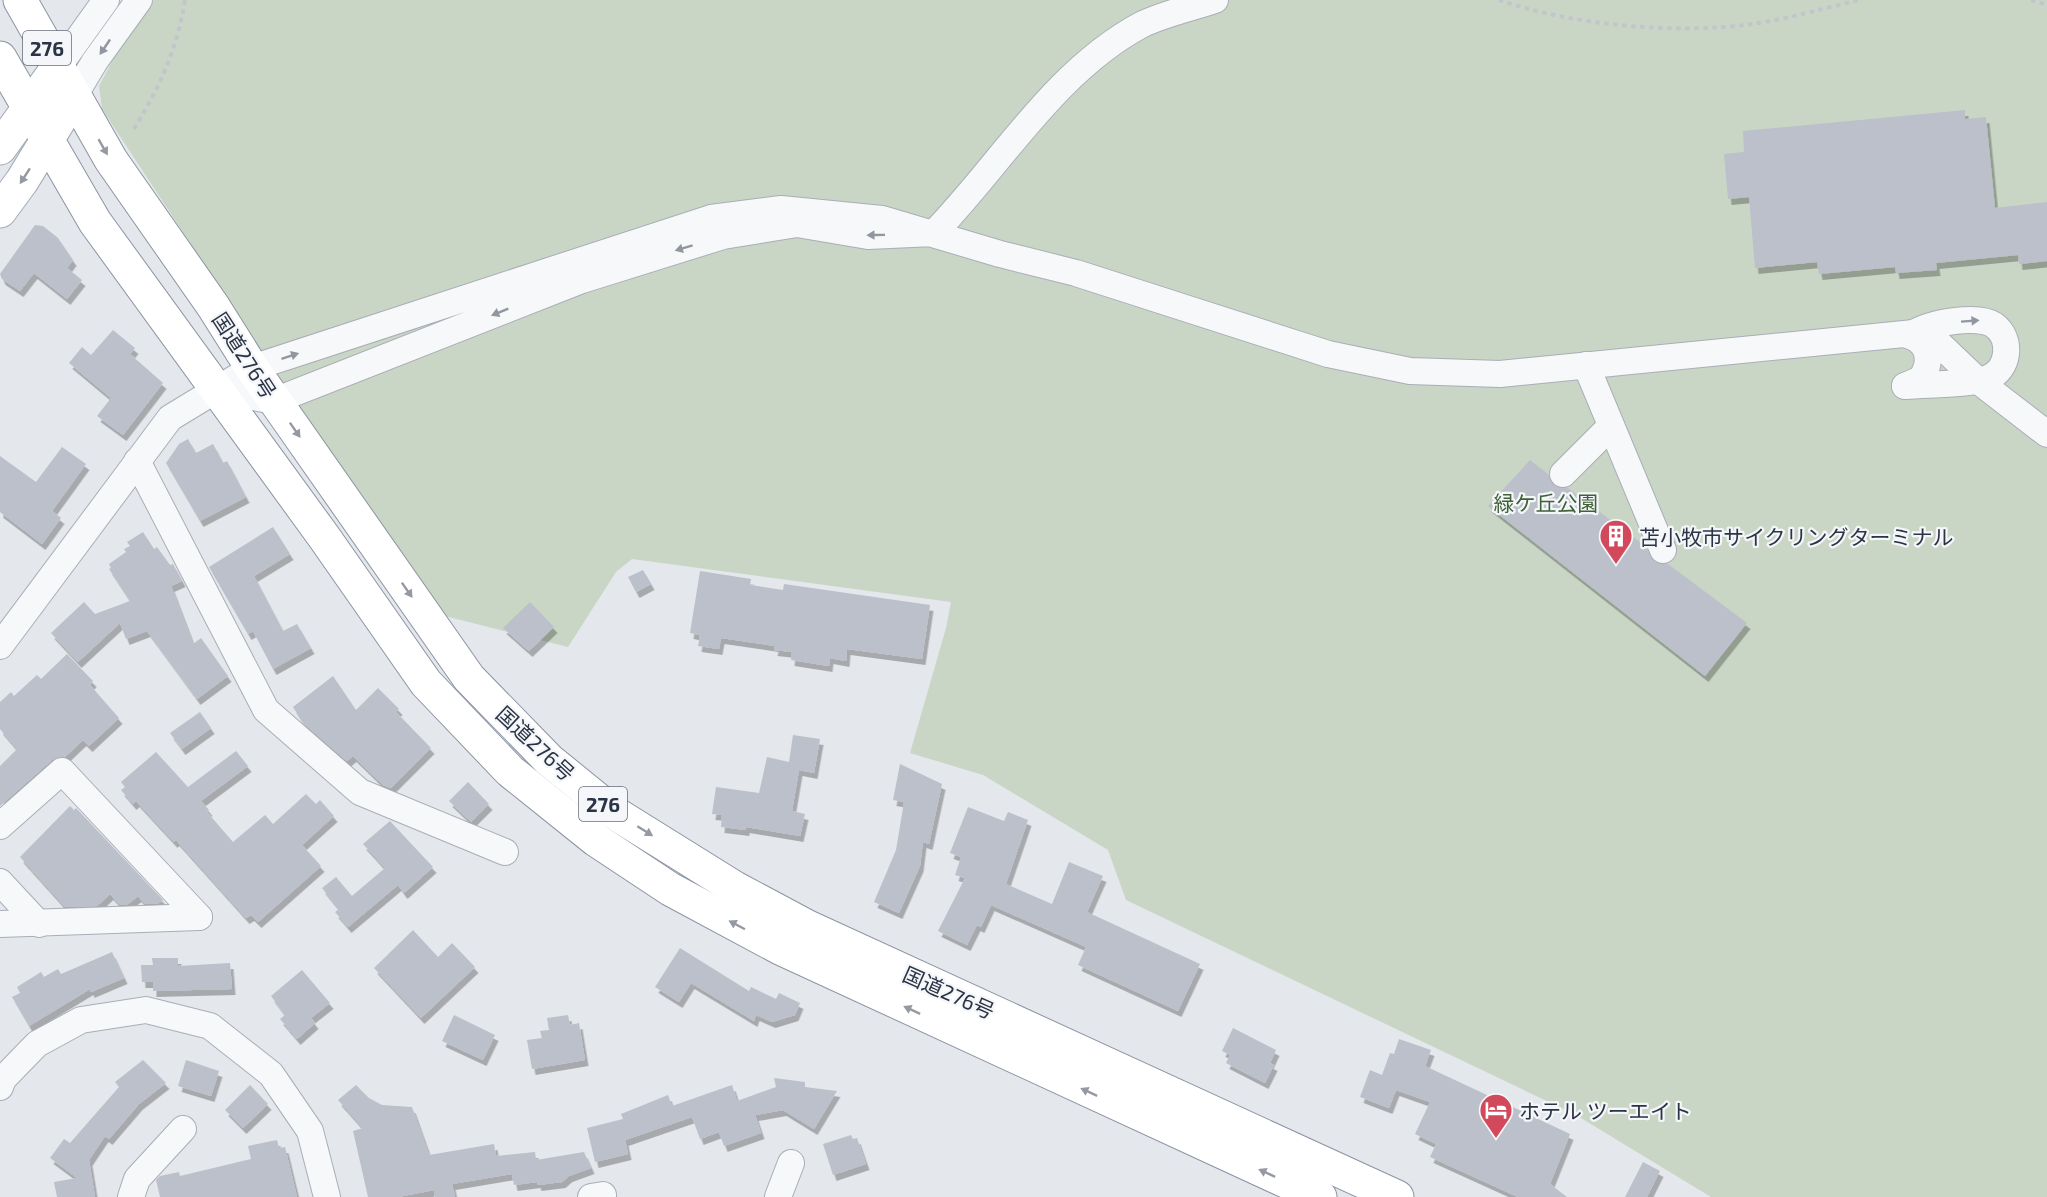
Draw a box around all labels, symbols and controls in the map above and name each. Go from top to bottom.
road number: 276 [23,31,71,65]
one-way arrow [99,38,111,54]
one-way arrow [98,139,109,155]
one-way arrow [19,168,30,184]
one-way arrow [866,230,885,240]
one-way arrow [675,243,693,253]
street label: 国道276号 [208,307,282,403]
one-way arrow [491,307,509,317]
one-way arrow [1961,316,1980,326]
one-way arrow [281,351,299,360]
one-way arrow [289,422,300,438]
park label: 緑ケ丘公園 [1494,490,1599,515]
building icon: 苫小牧市サイクリングターミナル [1598,518,1634,565]
place label: 苫小牧市サイクリングターミナル [1639,524,1954,549]
one-way arrow [401,581,413,597]
street label: 国道276号 [492,701,580,785]
road number: 276 [579,787,627,821]
one-way arrow [636,826,653,837]
one-way arrow [728,920,745,930]
street label: 国道276号 [899,961,999,1023]
one-way arrow [904,1006,921,1015]
one-way arrow [1081,1087,1098,1096]
hotel icon: ホテル ツーエイト [1478,1092,1514,1139]
place label: ホテル ツーエイト [1519,1098,1692,1123]
one-way arrow [1258,1168,1275,1177]

